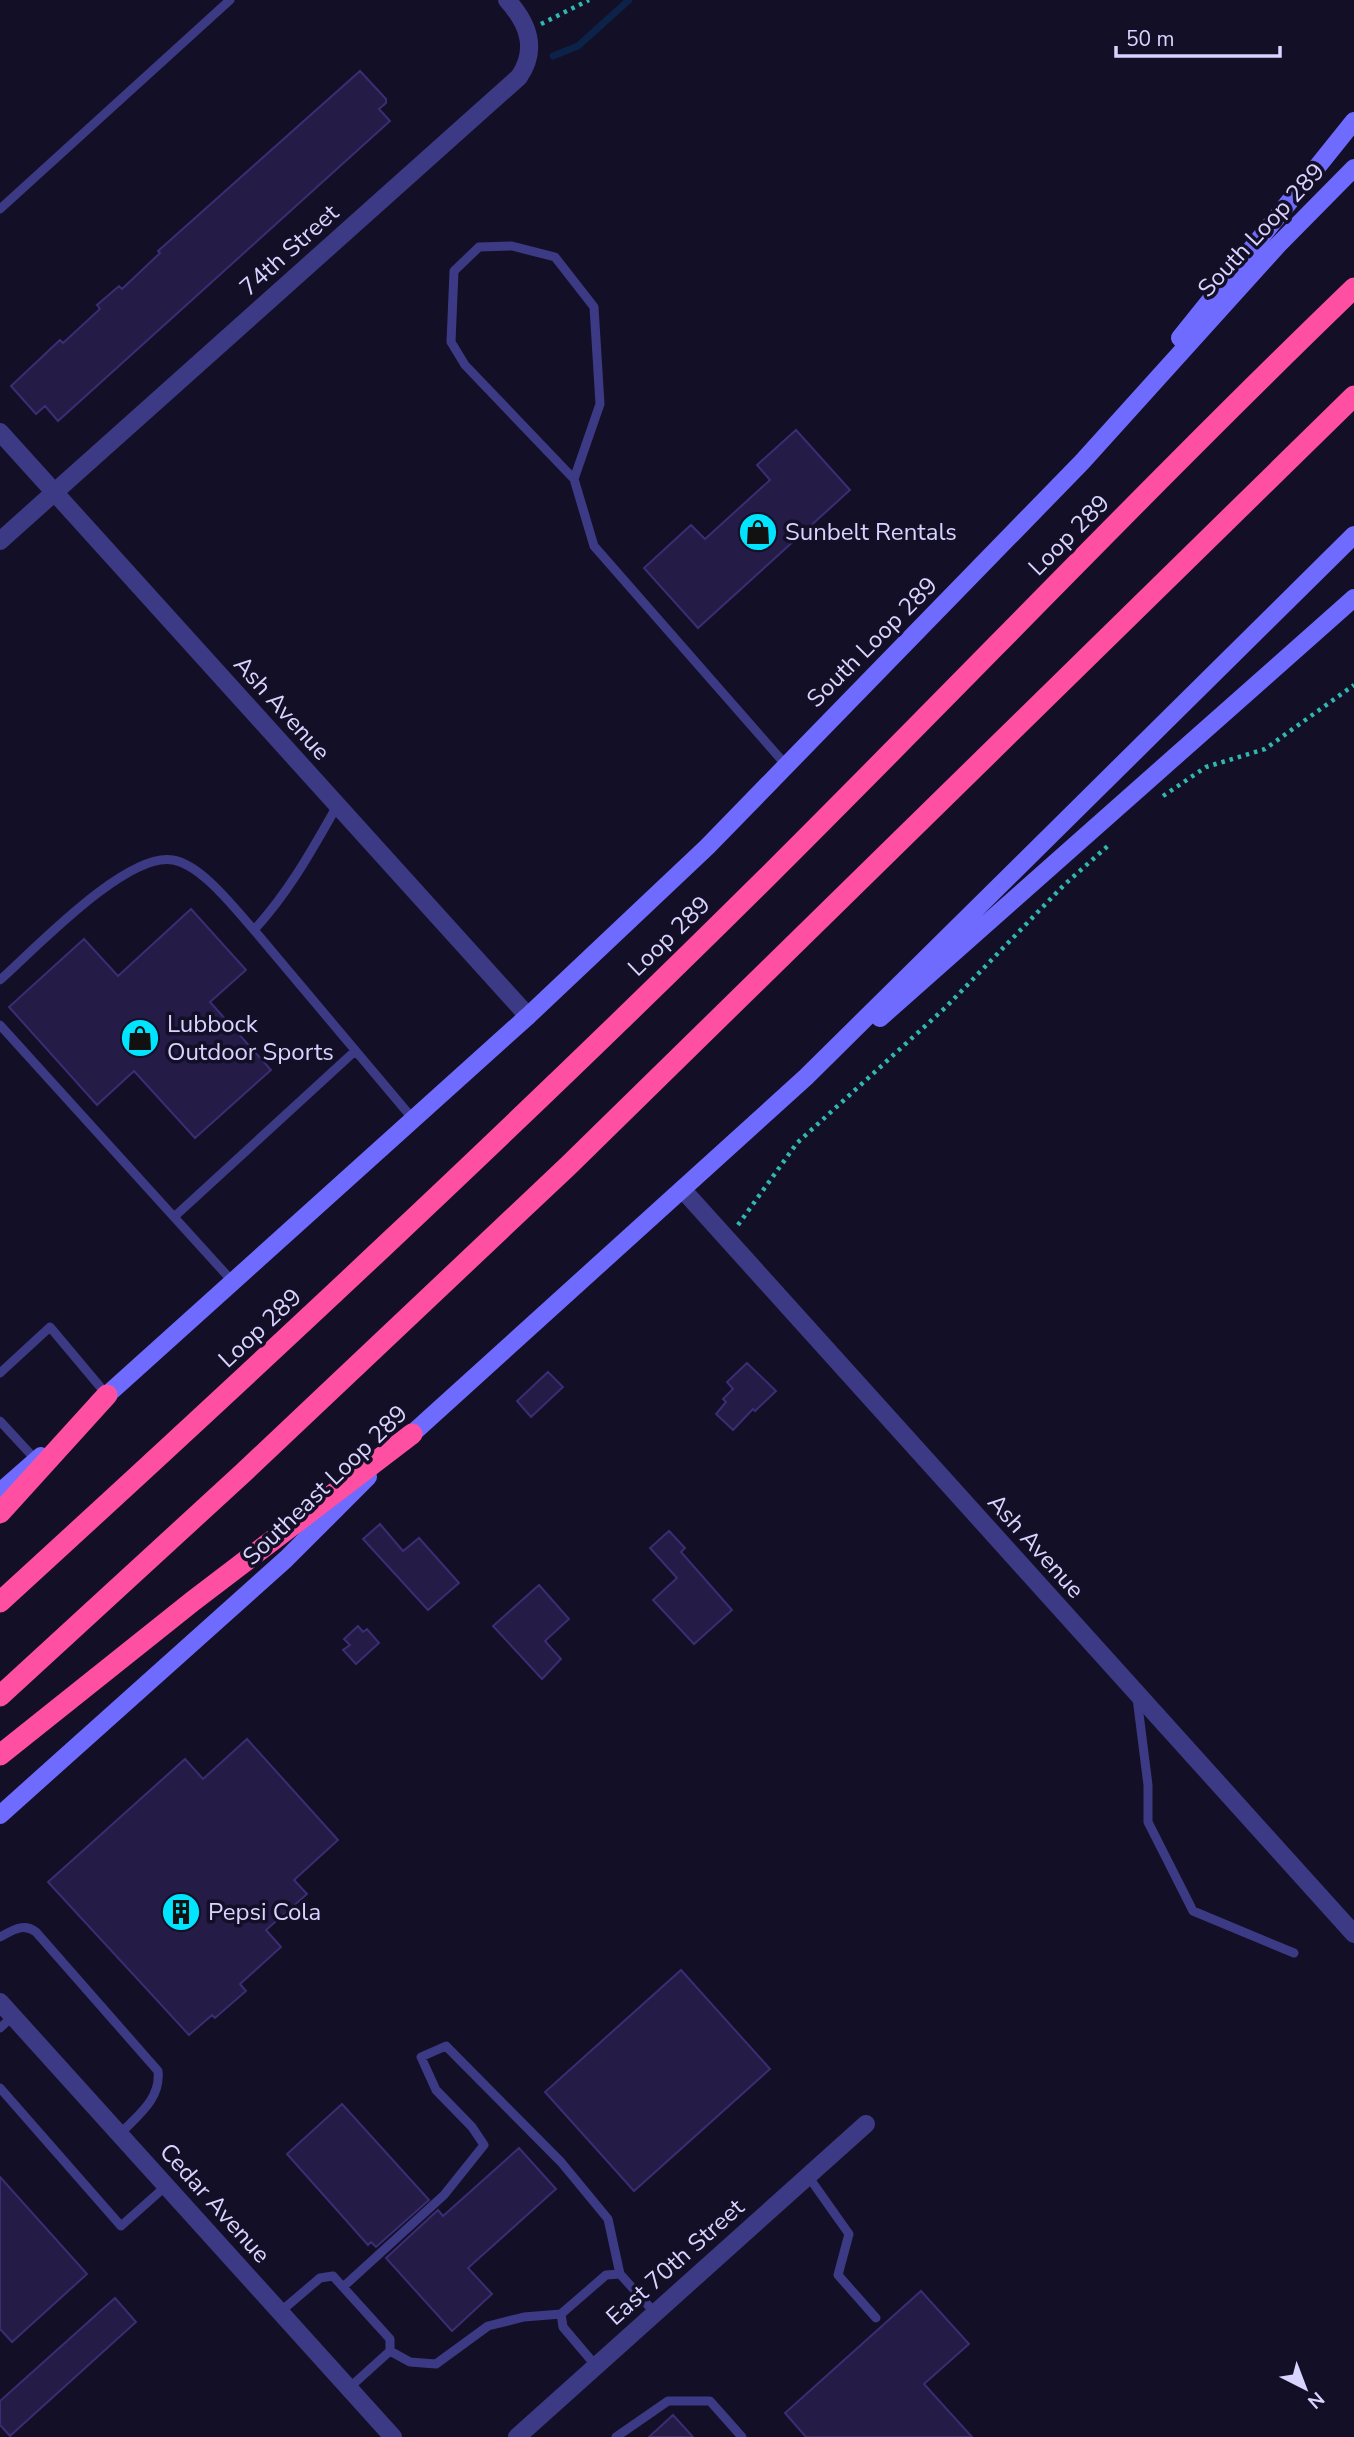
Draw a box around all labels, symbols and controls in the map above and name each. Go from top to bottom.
scale bar [1116,14,1280,58]
text: 50 m [1126,25,1175,53]
street label: South Loop 289 [1190,156,1332,304]
street label: 74th Street [233,197,346,303]
street label: Loop 289 [1021,487,1117,583]
shop icon: Sunbelt Rentals [737,511,779,553]
place label: Sunbelt Rentals [785,516,957,548]
street label: South Loop 289 [800,570,944,714]
street label: Ash Avenue [226,649,338,767]
street label: Loop 289 [621,889,717,983]
place label: Lubbock Outdoor Sports [167,1008,334,1068]
shop icon: Lubbock Outdoor Sports [119,1017,161,1059]
street label: Loop 289 [211,1281,309,1375]
street label: Southeast Loop 289 [235,1398,415,1572]
street label: Ash Avenue [980,1487,1092,1605]
building icon: Pepsi Cola [160,1891,202,1933]
place label: Pepsi Cola [208,1896,321,1928]
street label: Cedar Avenue [153,2136,277,2270]
street label: East 70th Street [599,2191,751,2332]
north arrow [1270,2353,1340,2423]
text: N [1302,2385,1330,2414]

